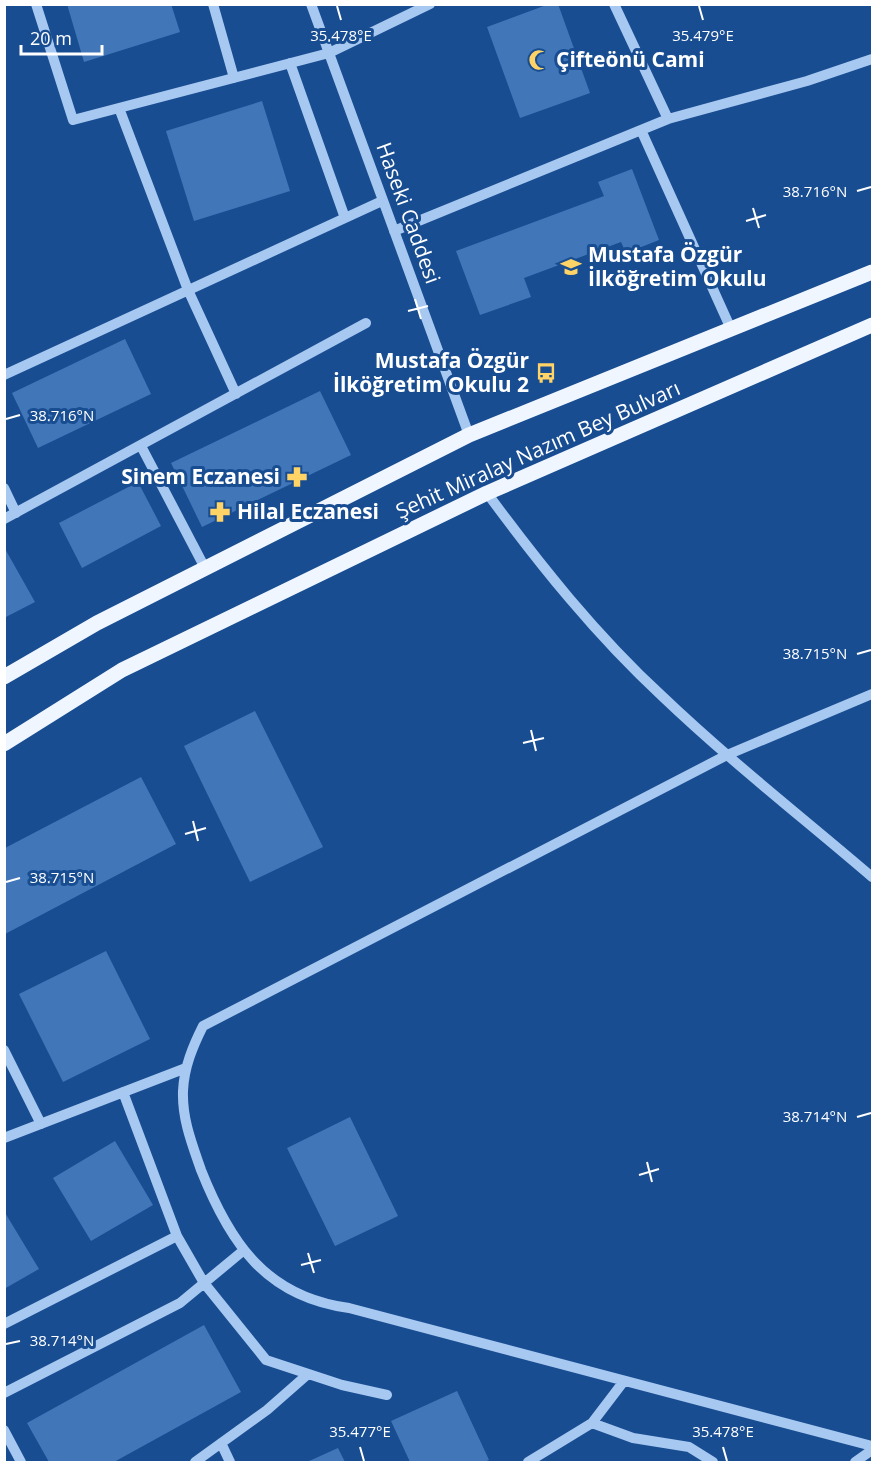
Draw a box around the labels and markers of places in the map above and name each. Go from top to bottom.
place label: Çifteönü Cami [556,45,705,73]
mosque icon: Çifteönü Cami [527,48,551,72]
place label: Mustafa Özgür İlköğretim Okulu [588,240,767,292]
school or university icon: Mustafa Özgür İlköğretim Okulu [559,255,583,279]
place label: Mustafa Özgür İlköğretim Okulu 2 [333,346,529,398]
bus stop icon: Mustafa Özgür İlköğretim Okulu 2 [534,361,558,385]
place label: Sinem Eczanesi [121,462,280,490]
pharmacy icon: Sinem Eczanesi [285,465,309,489]
place label: Hilal Eczanesi [237,497,379,525]
pharmacy icon: Hilal Eczanesi [208,500,232,524]

